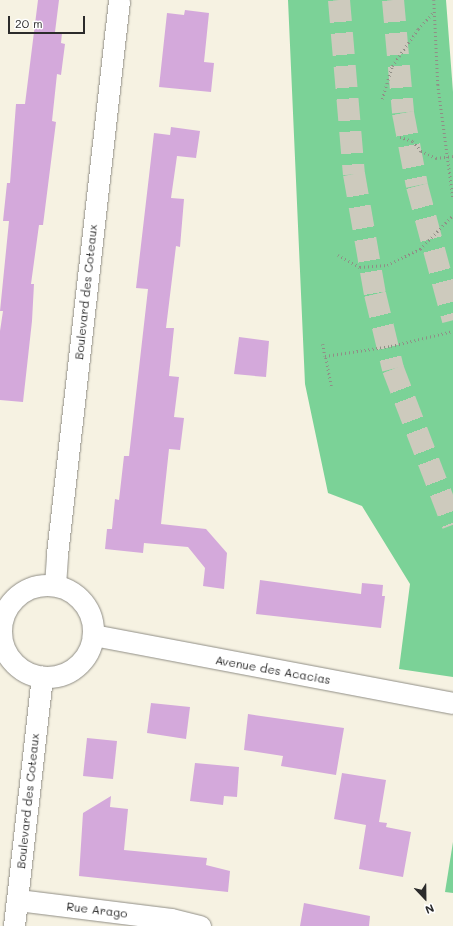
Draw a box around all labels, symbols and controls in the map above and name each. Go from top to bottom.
scale bar [10,8,87,34]
text: 20 m [15,15,43,31]
street label: Boulevard des Coteaux [72,224,100,360]
street label: Avenue des Acacias [214,653,332,687]
street label: Boulevard des Coteaux [14,733,42,869]
north arrow [405,878,445,918]
street label: Rue Arago [66,899,128,921]
text: N [423,901,436,918]

